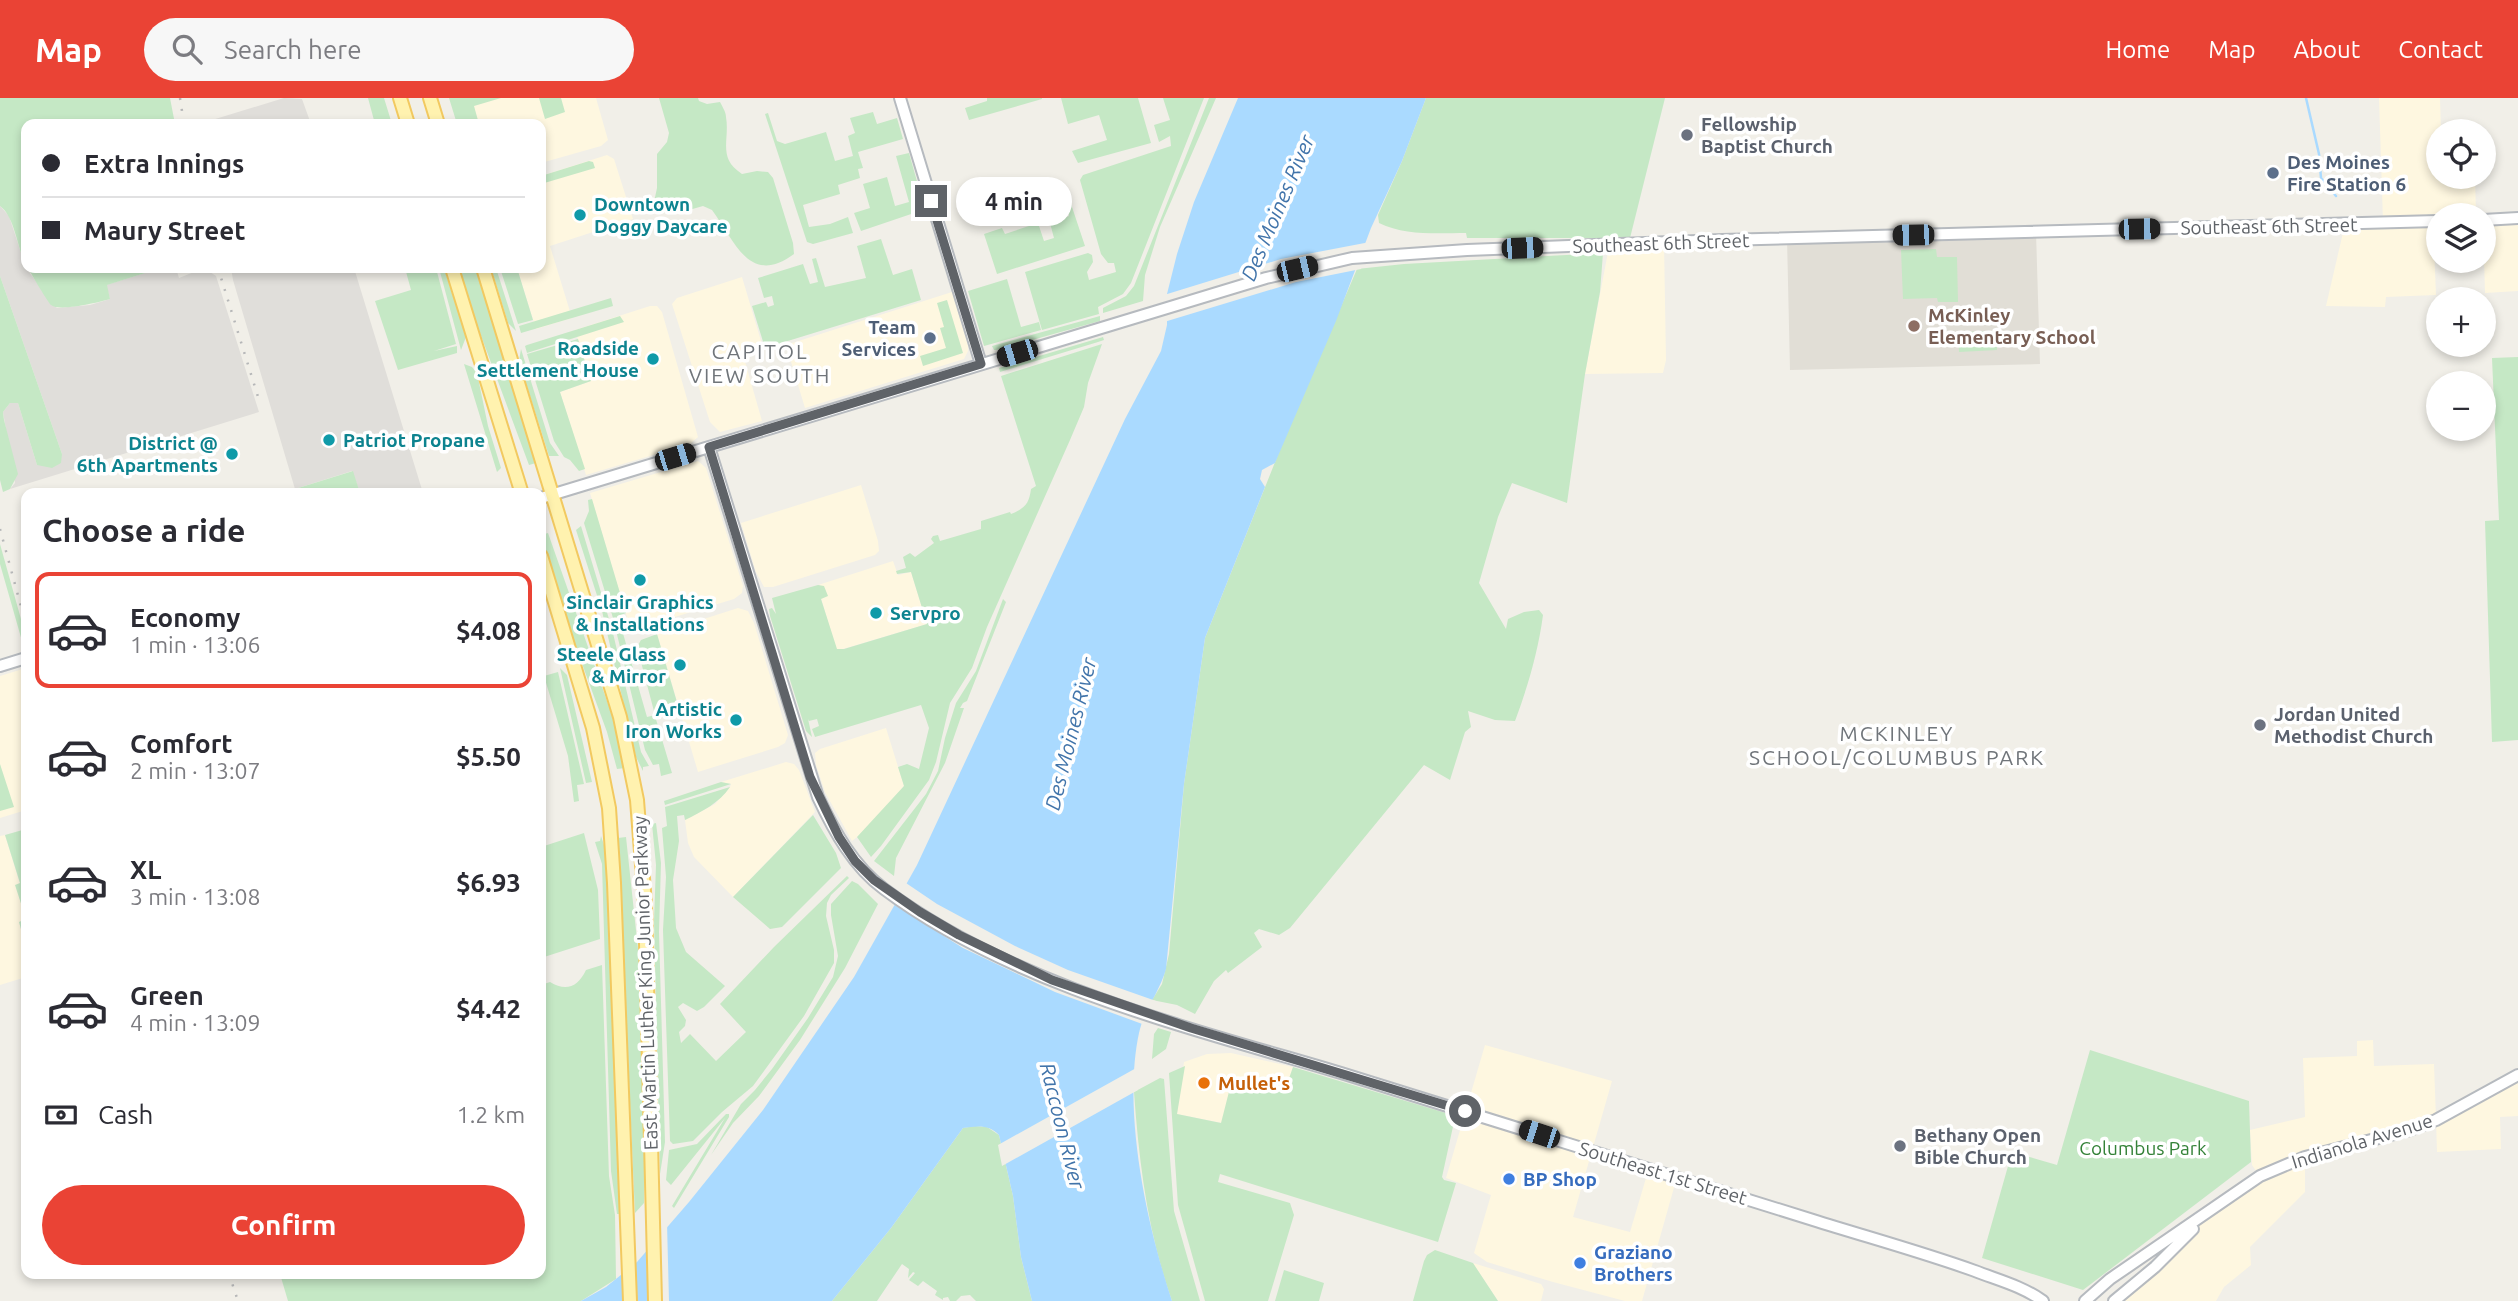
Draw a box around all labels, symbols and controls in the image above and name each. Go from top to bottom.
search box [144,18,634,81]
icon: search [168,30,206,68]
text: Map [35,31,102,68]
text: Search here [224,35,362,64]
text: Home [2105,36,2170,63]
text: Map [2208,36,2255,63]
text: About [2293,36,2360,63]
text: Contact [2398,36,2483,63]
place label: Fellowship Baptist Church [1701,113,1833,157]
map controls [2426,119,2496,441]
button: locate [2426,119,2496,189]
marker: Fellowship Baptist Church [1679,127,1695,143]
water label: Des Moines River [1236,130,1319,284]
text: Extra Innings [84,149,244,178]
place label: Des Moines Fire Station 6 [2287,151,2406,195]
marker: Des Moines Fire Station 6 [2265,165,2281,181]
callout: 4 min [956,176,1071,226]
route end [915,185,947,217]
text: 4 min [985,189,1043,214]
place label: Downtown Doggy Daycare [594,193,728,237]
button: layers [2426,203,2496,273]
marker: Downtown Doggy Daycare [572,207,588,223]
street label: Southeast 6th Street [2180,213,2358,239]
text: Maury Street [84,216,246,245]
car [2118,218,2161,240]
car [1892,224,1935,246]
street label: Southeast 6th Street [1572,229,1750,257]
car [1501,237,1544,259]
car [1275,254,1320,284]
button: + [2426,287,2496,357]
place label: McKinley Elementary School [1928,304,2096,348]
place label: Team Services [842,316,916,360]
marker: McKinley Elementary School [1906,318,1922,334]
marker: Team Services [922,330,938,346]
place label: Roadside Settlement House [477,337,639,381]
car [994,337,1041,369]
district label: CAPITOL VIEW SOUTH [689,339,831,387]
marker: Roadside Settlement House [645,351,661,367]
button: − [2426,371,2496,441]
place label: Patriot Propane [343,429,485,451]
place label: District @ 6th Apartments [77,432,218,476]
marker: Patriot Propane [321,432,337,448]
car [652,441,699,473]
marker: District @ 6th Apartments [224,446,240,462]
text: Choose a ride [42,512,245,548]
marker: Sinclair Graphics & Installations [632,572,648,588]
place label: Sinclair Graphics & Installations [566,591,714,635]
icon: car [46,599,109,662]
place label: Servpro [890,602,961,624]
text: Economy [130,603,240,632]
marker: Servpro [868,605,884,621]
text: $4.08 [456,616,521,645]
text: 1 min · 13:06 [130,632,261,657]
place label: Steele Glass & Mirror [557,643,666,687]
water label: Des Moines River [1040,654,1101,812]
marker: Steele Glass & Mirror [672,657,688,673]
place label: Artistic Iron Works [625,698,722,742]
place label: Jordan United Methodist Church [2274,703,2433,747]
marker: Artistic Iron Works [728,712,744,728]
marker: Jordan United Methodist Church [2252,717,2268,733]
district label: MCKINLEY SCHOOL/COLUMBUS PARK [1749,721,2045,769]
icon: car [46,725,109,788]
text: Comfort [130,729,233,758]
text: $5.50 [456,742,521,771]
text: 2 min · 13:07 [130,758,261,783]
street label: East Martin Luther King Junior Parkway [628,815,662,1151]
icon: car [46,851,109,914]
text: XL [130,855,161,884]
text: $6.93 [456,868,521,897]
text: 3 min · 13:08 [130,884,261,909]
icon: car [46,977,109,1040]
text: Green [130,981,204,1010]
text: $4.42 [456,994,521,1023]
text: 4 min · 13:09 [130,1010,261,1035]
water label: Raccoon River [1036,1060,1090,1192]
place label: Mullet's [1218,1072,1290,1094]
marker: Mullet's [1196,1075,1212,1091]
route start [1449,1095,1481,1127]
icon: cash [42,1096,80,1134]
text: Cash [98,1100,153,1129]
text: 1.2 km [457,1102,525,1127]
street label: Indianola Avenue [2289,1109,2435,1173]
car [1516,1118,1563,1150]
place label: Bethany Open Bible Church [1914,1124,2041,1168]
street label: Southeast 1st Street [1576,1137,1750,1209]
park label: Columbus Park [2079,1137,2207,1159]
marker: Bethany Open Bible Church [1892,1138,1908,1154]
place label: BP Shop [1523,1168,1597,1190]
marker: BP Shop [1501,1171,1517,1187]
button: Confirm [42,1185,525,1265]
place label: Graziano Brothers [1594,1241,1673,1285]
marker: Graziano Brothers [1572,1255,1588,1271]

